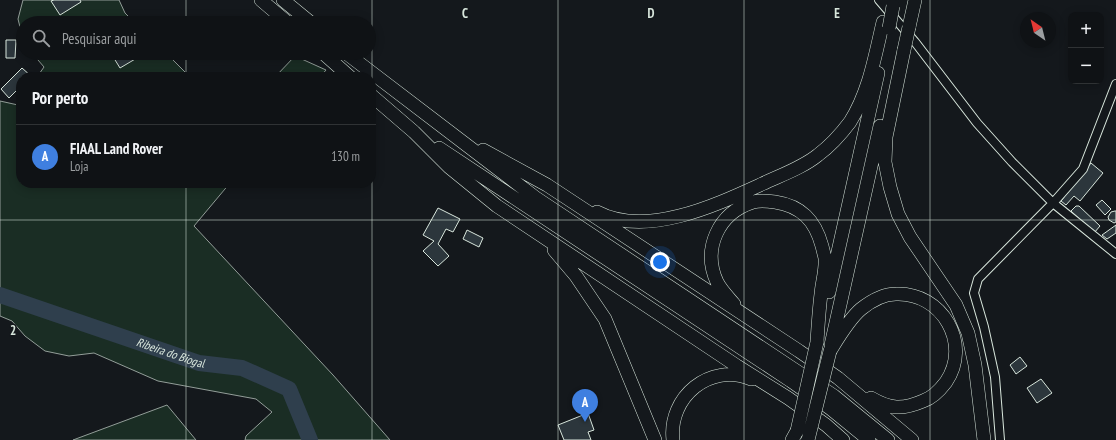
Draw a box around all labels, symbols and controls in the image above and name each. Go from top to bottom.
text: C [462,5,468,22]
text: D [648,5,655,22]
text: E [834,5,840,22]
north arrow [1020,12,1056,48]
map controls [1068,12,1104,84]
button: + [1068,12,1104,48]
search box [16,16,376,60]
icon: search [30,27,52,49]
text: Pesquisar aqui [62,29,136,48]
button: − [1068,48,1104,84]
text: Por perto [32,87,88,109]
text: FIAAL Land Rover [70,139,163,158]
text: A [42,148,48,165]
text: 130 m [331,148,360,165]
text: Loja [70,158,88,175]
your location [650,252,670,272]
text: 2 [10,322,16,339]
water label: Ribeira do Biogal [134,334,206,371]
pin: A [572,389,598,422]

